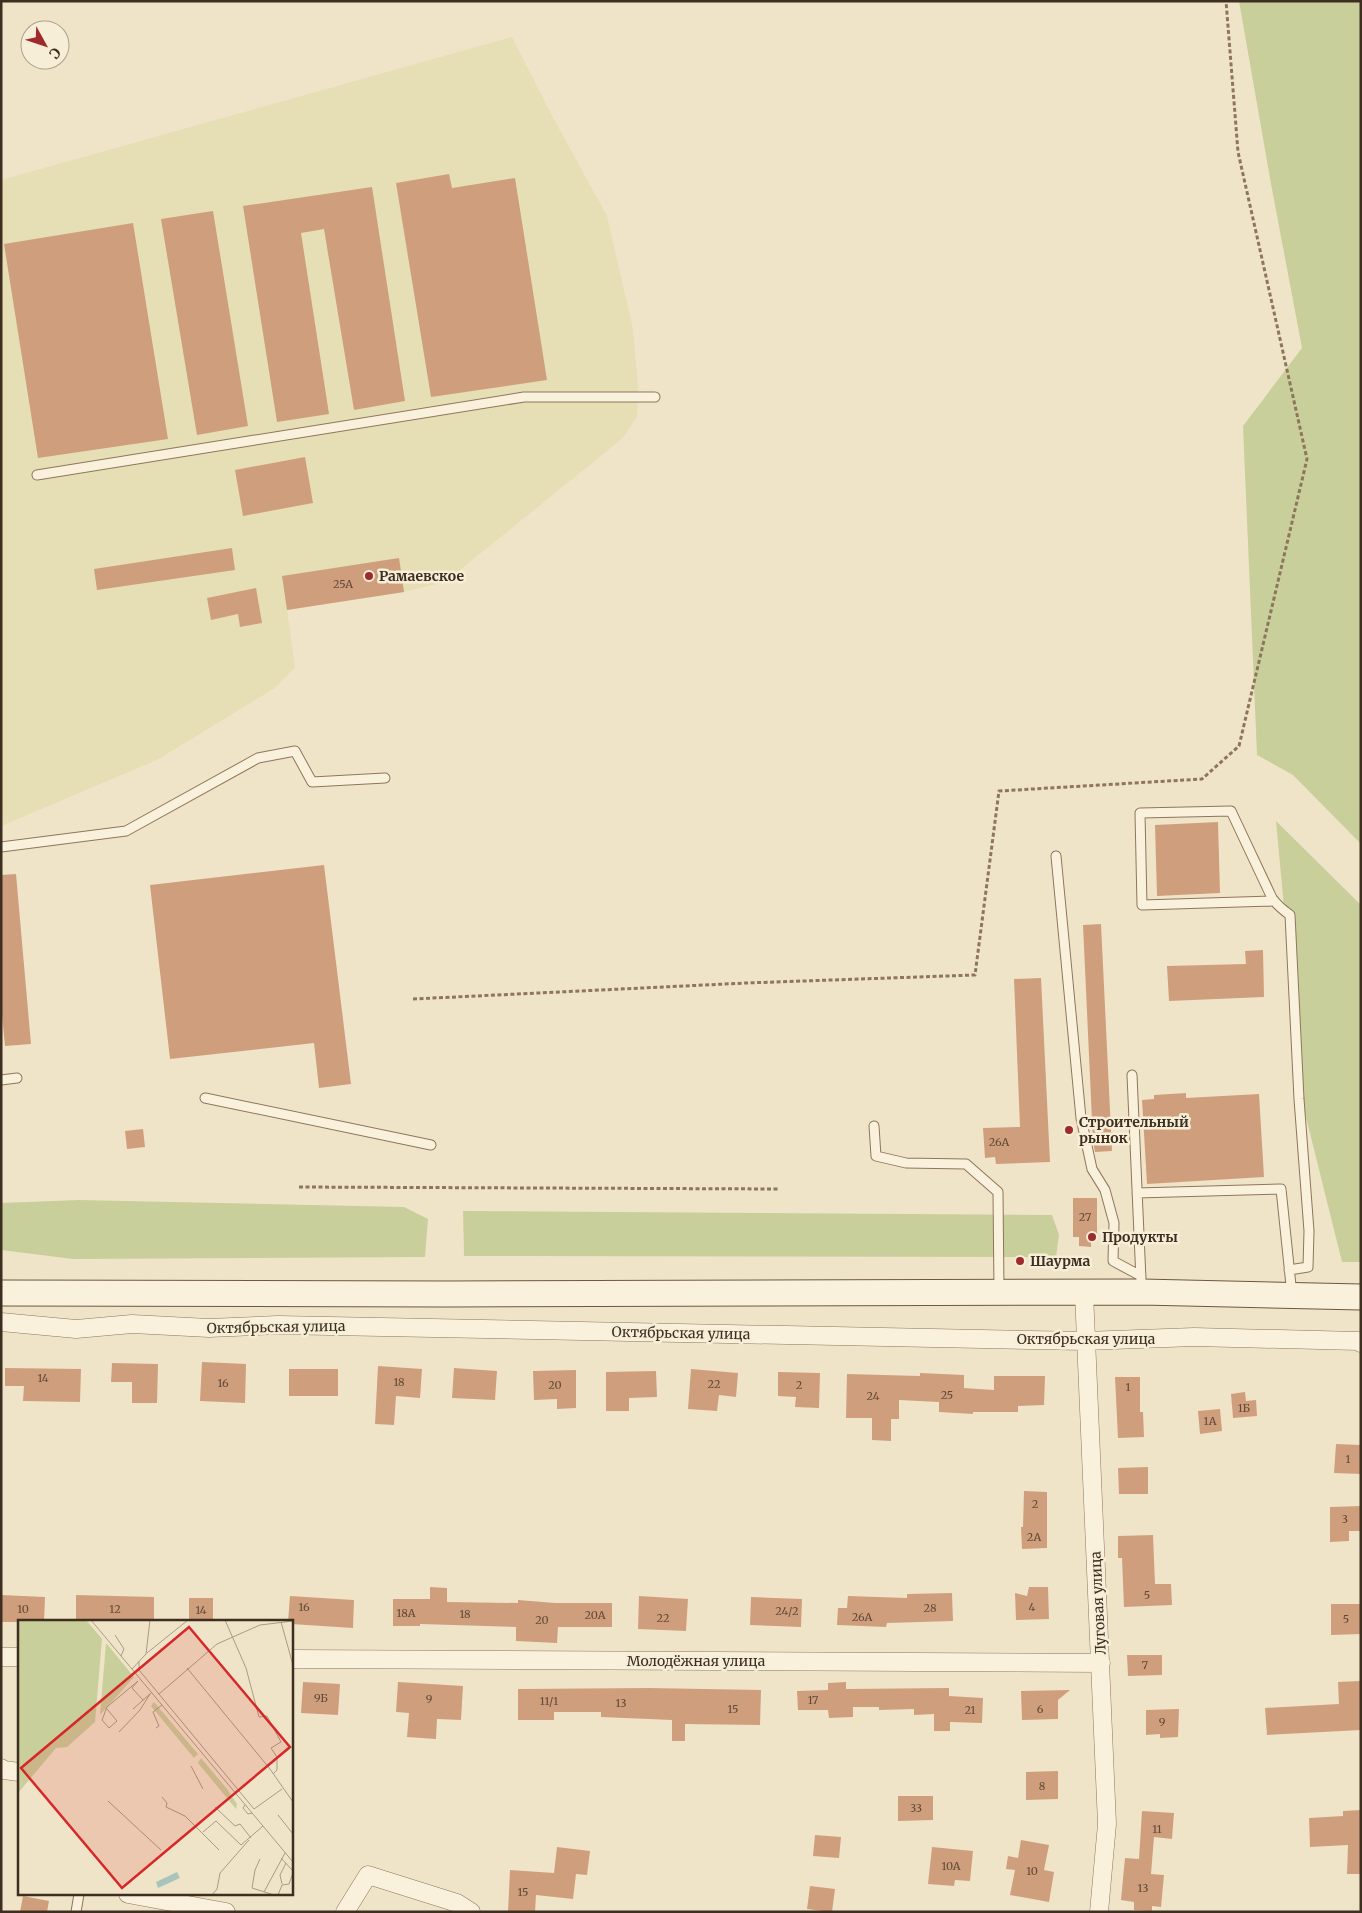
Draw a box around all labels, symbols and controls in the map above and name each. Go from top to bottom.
north arrow [20,20,70,70]
text: С [45,44,65,63]
place label: Рамаевское [379,567,465,585]
marker: Рамаевское [363,570,375,582]
house number: 25А [333,577,353,591]
place label: Строительный рынок [1079,1113,1189,1147]
marker: Строительный рынок [1063,1124,1075,1136]
house number: 26А [989,1135,1010,1149]
house number: 27 [1079,1210,1091,1224]
place label: Продукты [1102,1228,1178,1246]
marker: Продукты [1086,1231,1098,1243]
place label: Шаурма [1030,1252,1090,1270]
marker: Шаурма [1014,1255,1026,1267]
street label: Октябрьская улица [207,1317,346,1337]
street label: Октябрьская улица [612,1323,751,1343]
street label: Октябрьская улица [1017,1330,1156,1348]
house number: 14 [37,1371,49,1385]
house number: 18 [393,1375,405,1389]
house number: 16 [217,1376,229,1390]
house number: 22 [708,1377,720,1391]
house number: 20 [548,1378,562,1392]
house number: 2 [796,1378,802,1392]
house number: 1 [1126,1380,1131,1394]
house number: 25 [941,1388,953,1402]
house number: 24 [867,1389,880,1403]
house number: 1Б [1238,1401,1251,1415]
house number: 1А [1204,1414,1217,1428]
house number: 1 [1346,1452,1351,1466]
house number: 2 [1032,1497,1038,1511]
house number: 3 [1342,1512,1348,1526]
house number: 2А [1027,1530,1041,1544]
street label: Луговая улица [1086,1550,1110,1655]
house number: 5 [1144,1588,1150,1602]
house number: 16 [298,1600,310,1614]
house number: 4 [1029,1600,1036,1614]
house number: 28 [924,1601,937,1615]
house number: 10 [17,1602,29,1616]
house number: 12 [109,1602,121,1616]
house number: 14 [195,1603,207,1617]
house number: 24/2 [775,1604,799,1618]
house number: 18А [397,1606,416,1620]
house number: 18 [459,1607,471,1621]
house number: 20А [585,1608,606,1622]
house number: 26А [852,1610,873,1624]
house number: 22 [657,1611,669,1625]
house number: 5 [1343,1612,1349,1626]
house number: 20 [535,1613,549,1627]
inset map [18,1620,292,1896]
street label: Молодёжная улица [627,1652,766,1670]
house number: 7 [1142,1658,1148,1672]
house number: 9Б [314,1691,328,1705]
house number: 9 [426,1692,433,1706]
house number: 17 [808,1693,818,1707]
house number: 11/1 [540,1694,558,1708]
house number: 13 [616,1696,626,1710]
house number: 15 [727,1702,739,1716]
house number: 6 [1037,1702,1044,1716]
house number: 21 [964,1703,976,1717]
house number: 9 [1159,1715,1166,1729]
house number: 8 [1039,1779,1046,1793]
house number: 33 [910,1801,922,1815]
house number: 11 [1152,1822,1162,1836]
house number: 10А [941,1859,961,1873]
house number: 10 [1026,1864,1038,1878]
house number: 13 [1138,1881,1148,1895]
house number: 15 [517,1885,529,1899]

